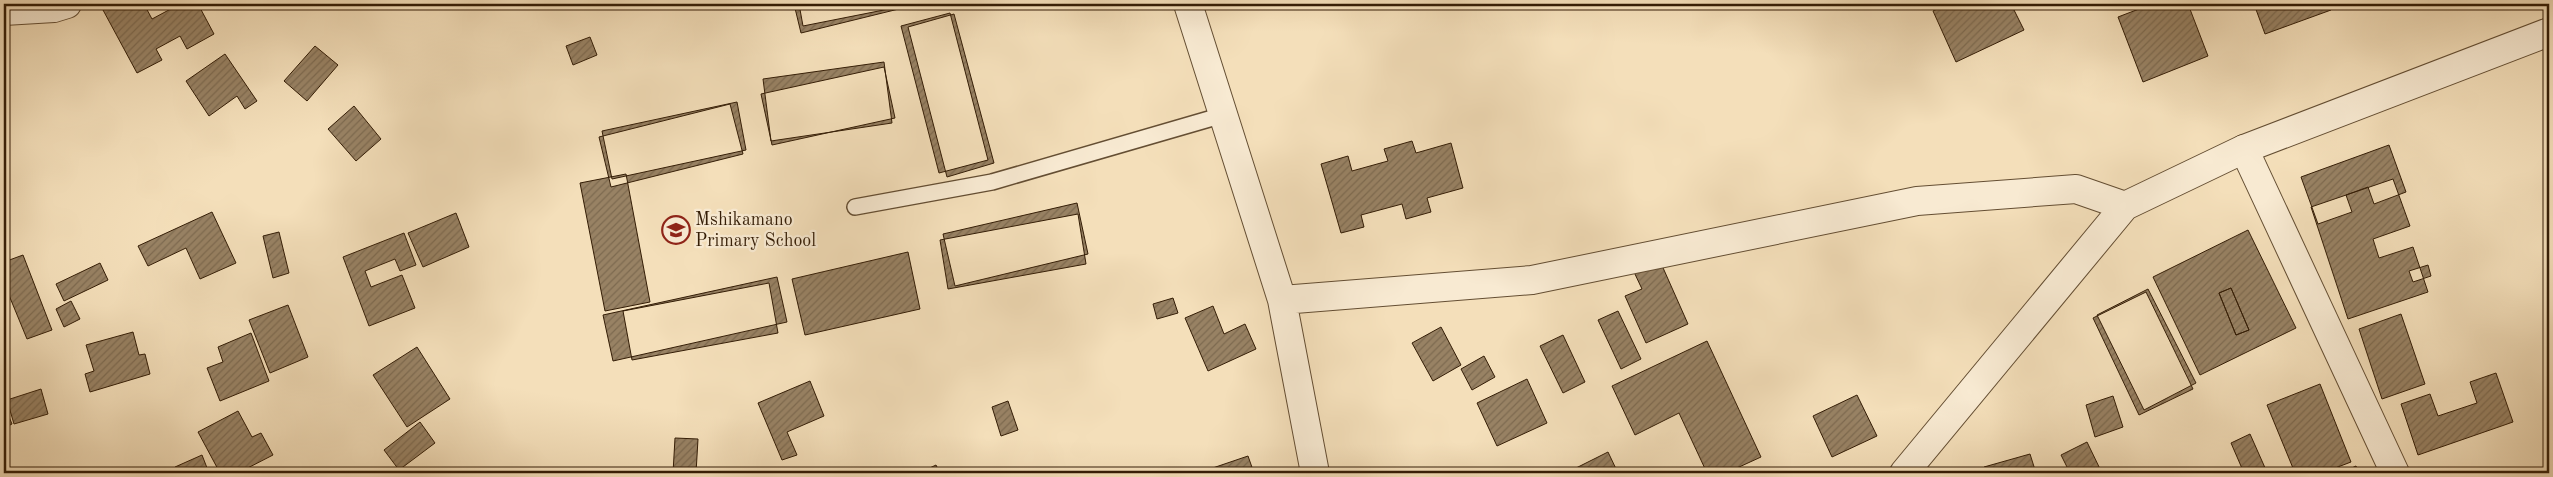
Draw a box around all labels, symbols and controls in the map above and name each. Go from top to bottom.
place label: Mshikamano Primary School [695,211,816,250]
school or university icon: Mshikamano Primary School [661,215,691,245]

